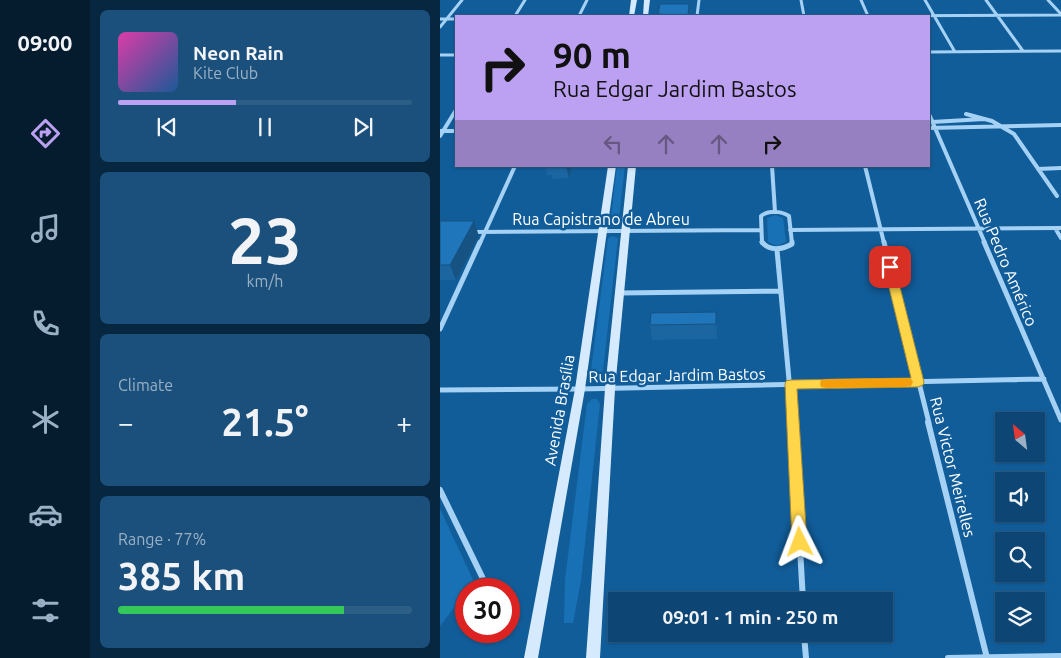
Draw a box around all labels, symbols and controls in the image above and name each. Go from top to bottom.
text: 09:00 [17,30,73,55]
icon: right [470,35,535,100]
text: 90 m [553,35,631,75]
text: Neon Rain [193,42,284,64]
text: Kite Club [193,64,258,82]
text: Rua Edgar Jardim Bastos [553,76,797,101]
icon: previous [153,113,181,141]
icon: pause [251,113,279,141]
icon: next [349,113,377,141]
icon: directions [28,116,63,151]
icon: left [599,130,627,158]
icon: ahead [652,130,680,158]
icon: ahead [705,130,733,158]
icon: right [758,130,786,158]
street label: Rua Pedro Américo [971,195,1041,329]
text: 23 [228,203,302,276]
street label: Rua Capistrano de Abreu [512,210,690,228]
icon: music [28,211,63,246]
pin [869,246,911,288]
icon: arrive [876,253,904,281]
text: km/h [247,272,283,290]
icon: phone [28,306,63,341]
street label: Avenida Brasília [540,353,578,467]
street label: Rua Edgar Jardim Bastos [588,364,766,386]
text: Climate [118,376,173,394]
street label: Rua Victor Meirelles [927,395,979,539]
text: 21.5° [221,401,309,443]
icon: climate [28,402,63,437]
text: − [118,407,134,438]
text: + [396,407,412,438]
north arrow [995,412,1045,462]
map controls [995,412,1045,642]
button: sound [995,472,1045,522]
icon: car [28,497,63,532]
position arrow [773,515,825,567]
text: Range · 77% [118,530,206,548]
button: search [995,532,1045,582]
text: 385 km [118,555,245,597]
speed limit sign: 30 [455,578,520,643]
button: layers [995,592,1045,642]
icon: filters [28,593,63,628]
text: 09:01 · 1 min · 250 m [663,606,838,628]

